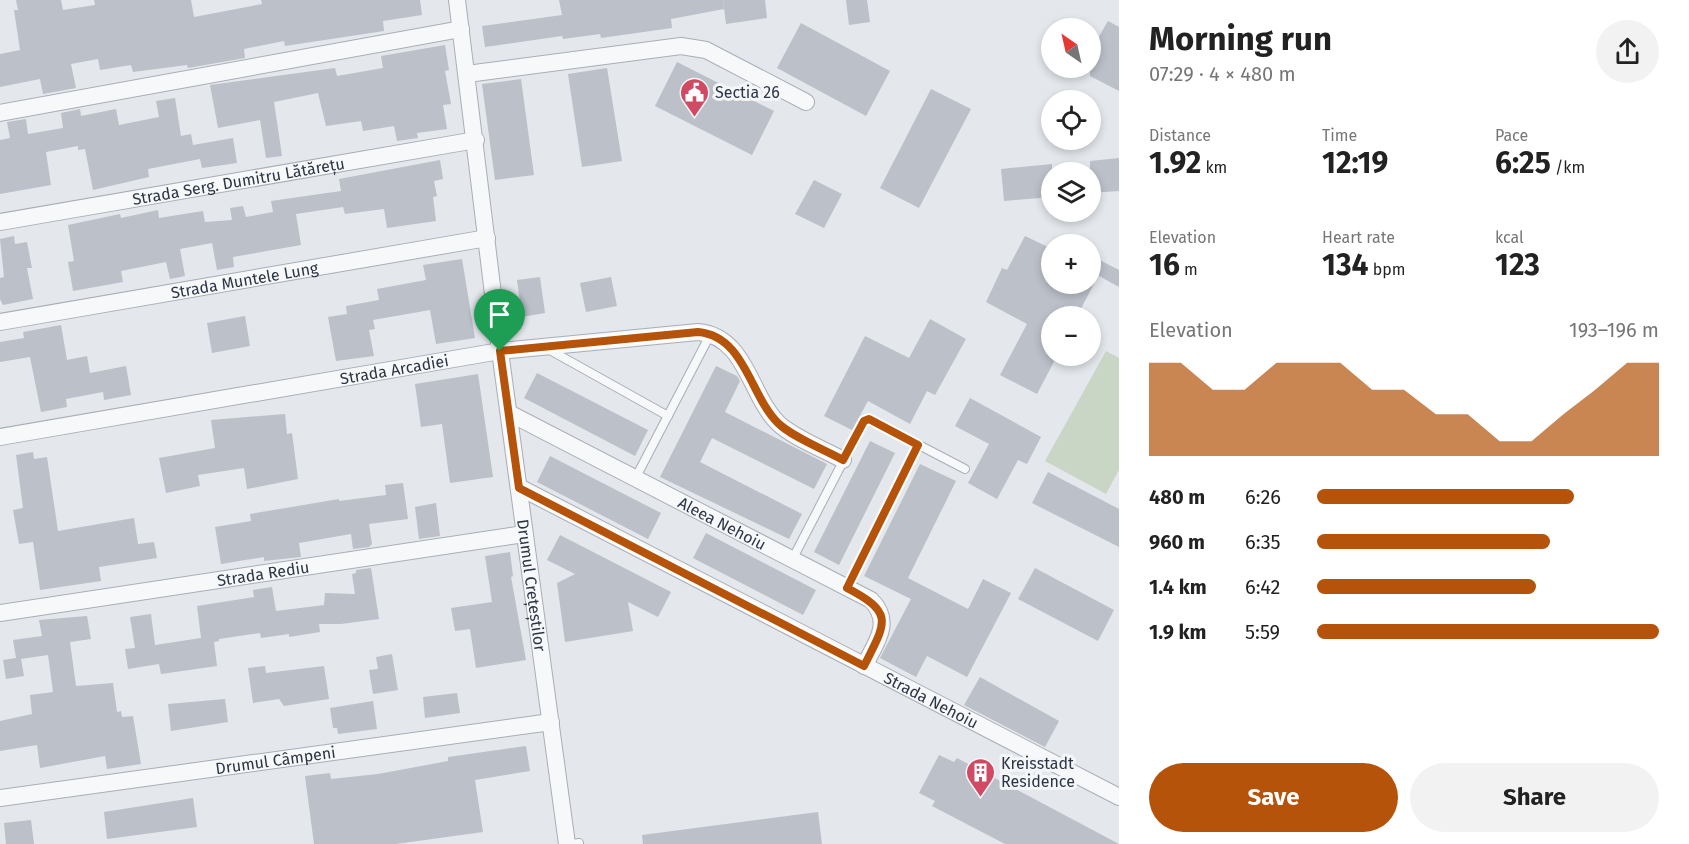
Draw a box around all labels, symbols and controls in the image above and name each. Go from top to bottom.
north arrow [1041,18,1101,78]
map controls [1041,18,1101,366]
text: Morning run [1149,19,1332,59]
button: share [1596,20,1659,83]
text: 07:29 · 4 × 480 m [1149,62,1296,86]
public building icon: Sectia 26 [678,76,710,118]
place label: Sectia 26 [715,83,780,102]
button: locate [1041,90,1101,150]
text: Distance [1149,126,1211,145]
text: Time [1322,126,1357,145]
text: Pace [1495,126,1528,145]
text: 1.92 [1149,145,1201,181]
text: 12:19 [1322,145,1388,181]
text: 6:25 [1495,145,1551,181]
street label: Strada Serg. Dumitru Lătărețu [131,153,346,209]
text: km [1201,158,1227,177]
text: /km [1551,158,1585,177]
button: layers [1041,162,1101,222]
text: Elevation [1149,228,1216,247]
text: Heart rate [1322,228,1395,247]
text: kcal [1495,228,1524,247]
button: + [1041,234,1101,294]
text: 16 [1149,247,1180,283]
text: 134 [1322,247,1368,283]
text: 123 [1495,247,1540,283]
street label: Strada Muntele Lung [169,258,320,302]
text: m [1180,260,1198,279]
text: bpm [1368,260,1405,279]
pin [474,289,525,351]
icon: arrive [483,298,516,331]
button: − [1041,306,1101,366]
text: Elevation [1149,318,1233,342]
text: 193–196 m [1569,318,1659,342]
street label: Strada Arcadiei [338,351,450,388]
text: 480 m [1149,485,1205,509]
text: 6:26 [1245,485,1281,509]
street label: Aleea Nehoiu [675,493,769,554]
street label: Drumul Crețeștilor [513,518,550,653]
text: 960 m [1149,530,1205,554]
text: 6:35 [1245,530,1281,554]
street label: Strada Rediu [216,557,310,590]
text: 1.4 km [1149,575,1207,599]
text: 6:42 [1245,575,1281,599]
text: 1.9 km [1149,620,1207,644]
text: 5:59 [1245,620,1280,644]
street label: Strada Nehoiu [881,668,982,732]
street label: Drumul Câmpeni [214,742,337,778]
place label: Kreisstadt Residence [1001,754,1075,791]
building icon: Kreisstadt Residence [964,756,996,798]
button: Save [1149,763,1398,832]
button: Share [1410,763,1659,832]

